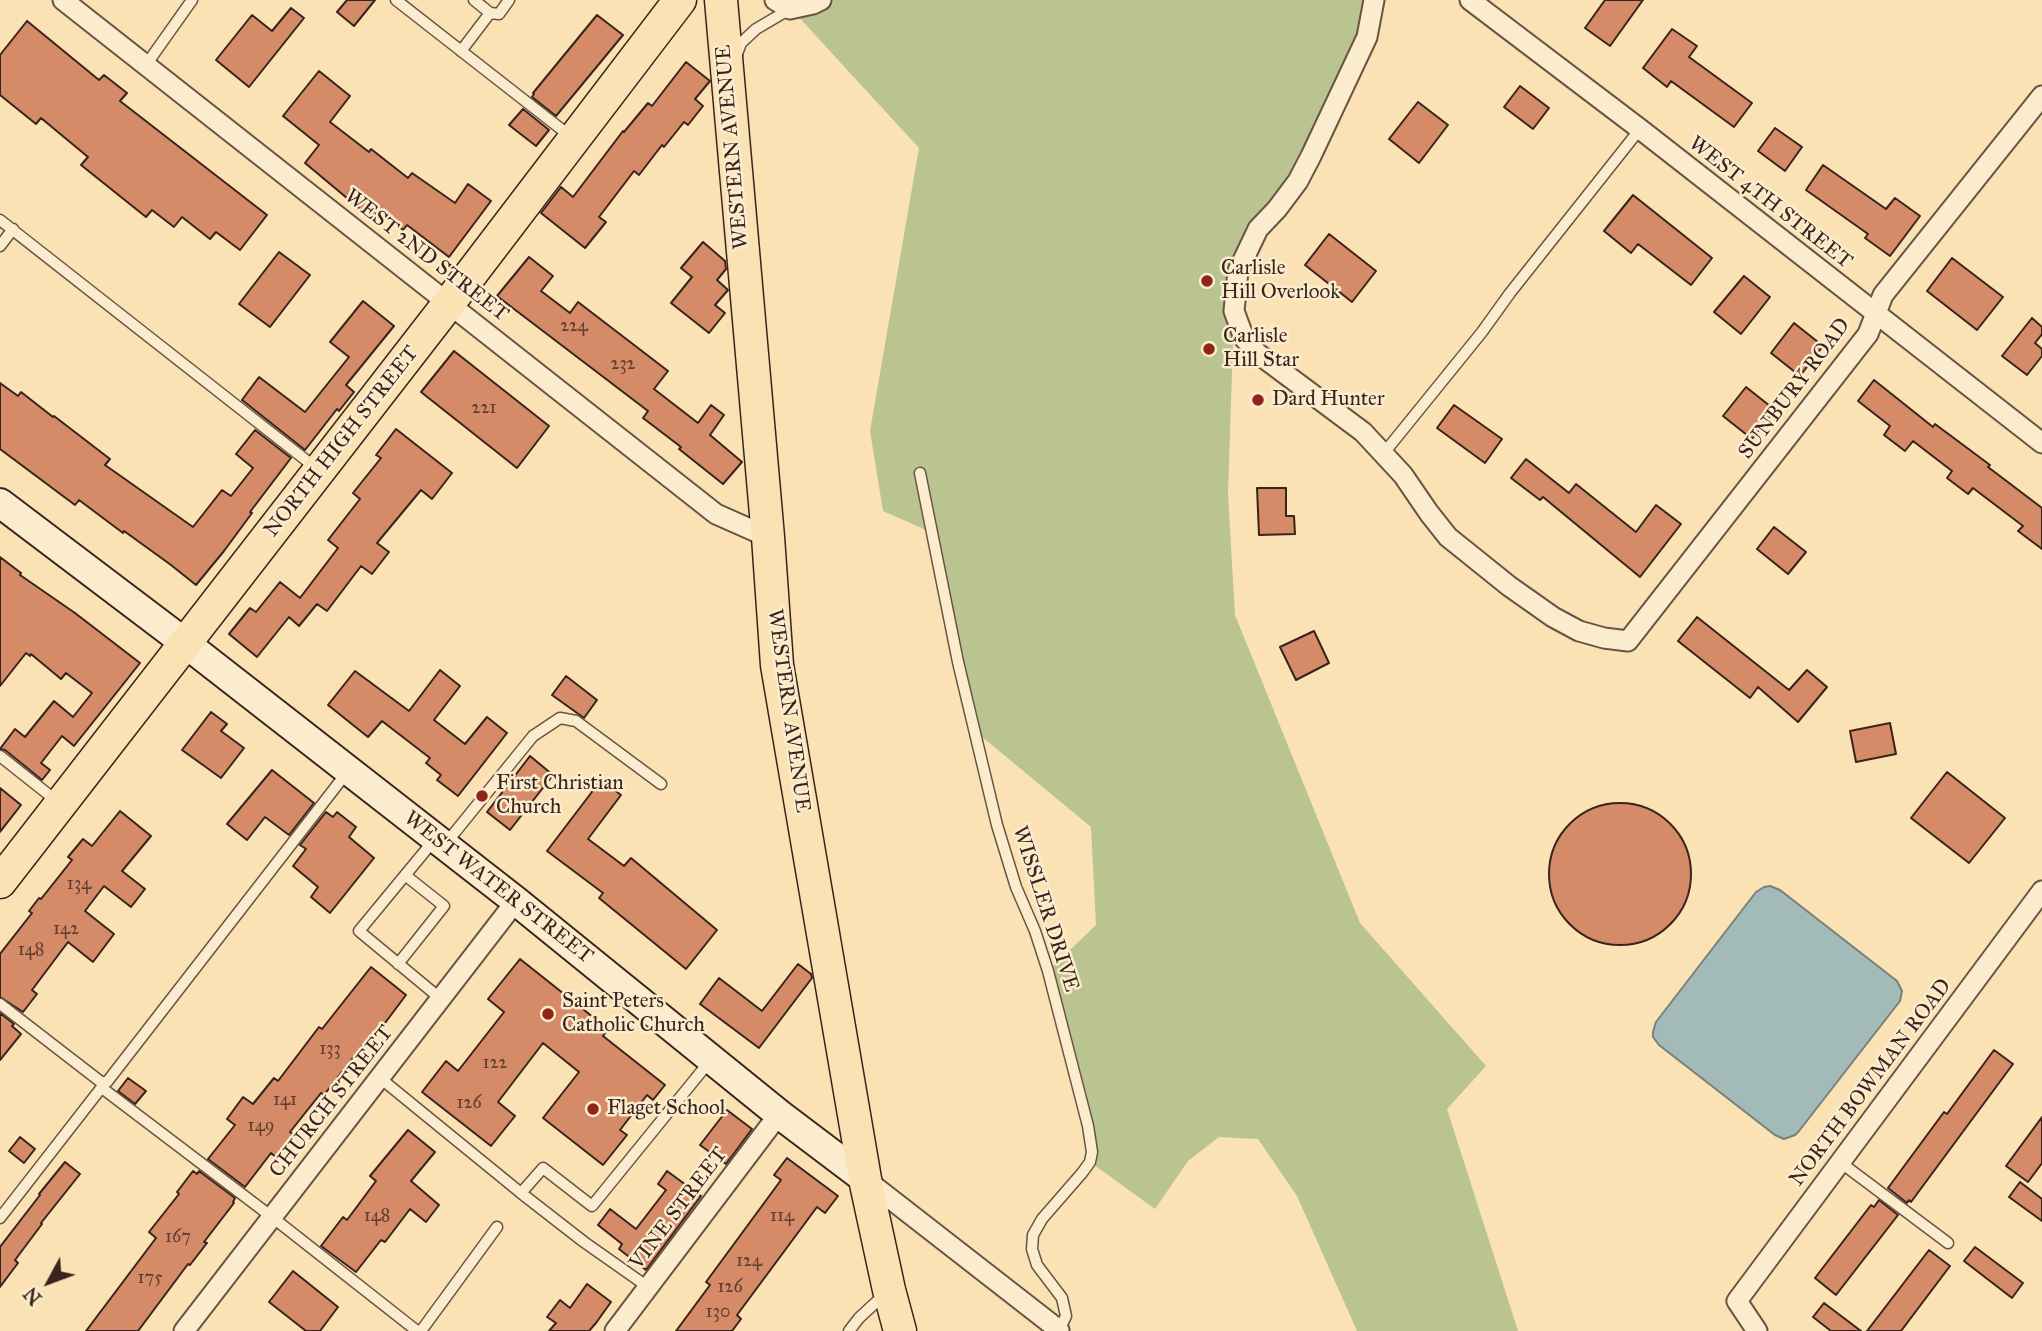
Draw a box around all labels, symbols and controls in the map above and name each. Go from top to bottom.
street label: WESTERN AVENUE [712,44,754,250]
street label: WEST 4TH STREET [1683,131,1857,275]
street label: WEST 2ND STREET [339,184,513,328]
place label: Carlisle Hill Overlook [1221,256,1340,306]
marker: Carlisle Hill Overlook [1199,273,1215,289]
street label: SUNBURY ROAD [1734,314,1856,464]
house number: 224 [560,316,588,338]
place label: Carlisle Hill Star [1223,324,1299,374]
street label: NORTH HIGH STREET [260,341,424,543]
marker: Carlisle Hill Star [1201,341,1217,357]
house number: 232 [611,354,635,376]
place label: Dard Hunter [1272,387,1385,413]
marker: Dard Hunter [1250,392,1266,408]
house number: 221 [472,398,496,420]
street label: WESTERN AVENUE [761,608,815,814]
place label: First Christian Church [496,771,624,821]
marker: First Christian Church [474,788,490,804]
street label: WEST WATER STREET [398,806,598,970]
street label: WISSLER DRIVE [1006,823,1084,995]
house number: 134 [67,874,91,896]
house number: 142 [53,919,79,941]
house number: 148 [18,940,44,962]
street label: NORTH BOWMAN ROAD [1785,974,1957,1192]
place label: Saint Peters Catholic Church [562,989,705,1039]
marker: Saint Peters Catholic Church [540,1006,556,1022]
street label: CHURCH STREET [265,1021,399,1183]
house number: 133 [319,1039,341,1061]
house number: 122 [483,1053,507,1075]
house number: 141 [273,1090,297,1112]
house number: 126 [456,1093,482,1115]
place label: Flaget School [607,1096,725,1122]
marker: Flaget School [585,1101,601,1117]
house number: 149 [248,1116,274,1138]
street label: VINE STREET [625,1143,733,1275]
house number: 148 [364,1206,390,1228]
house number: 114 [770,1206,794,1228]
house number: 167 [165,1227,191,1249]
north arrow [14,1247,84,1317]
house number: 124 [736,1251,762,1273]
house number: 175 [137,1268,163,1290]
house number: 126 [717,1277,743,1299]
text: N [19,1282,47,1310]
house number: 130 [706,1302,730,1324]

